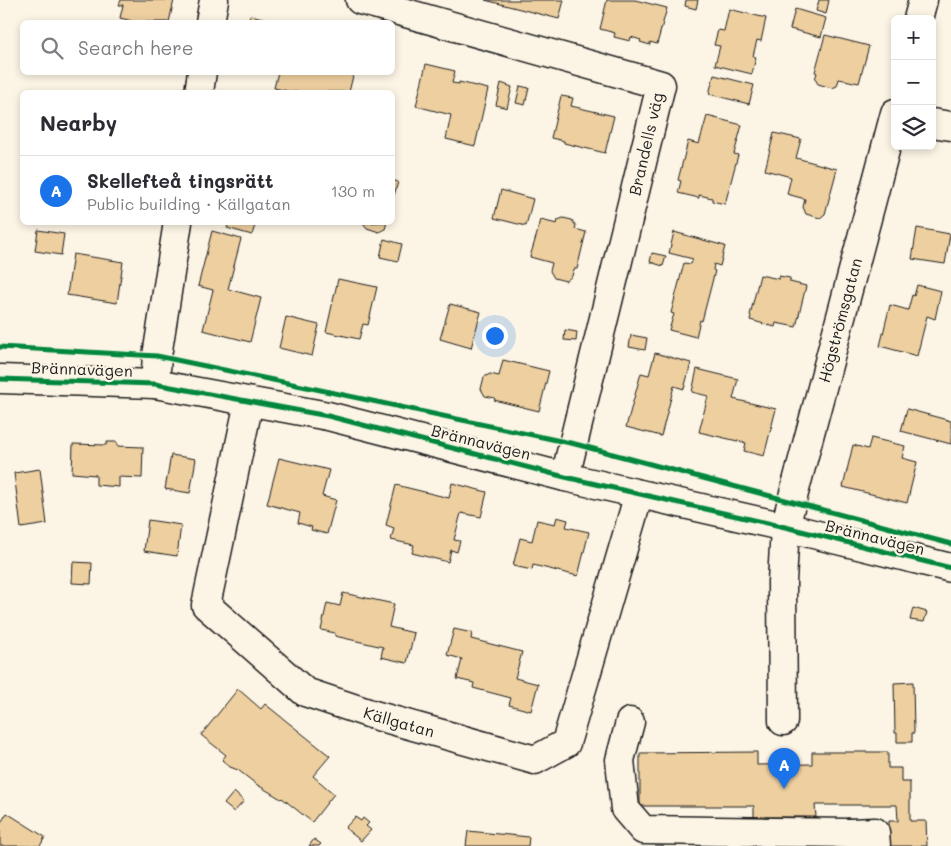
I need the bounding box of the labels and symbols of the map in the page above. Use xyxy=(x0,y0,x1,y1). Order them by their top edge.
street label: Brandells väg xyxy=(623,90,668,197)
street label: Högströmsgatan xyxy=(813,255,866,385)
your location xyxy=(482,323,508,349)
street label: Brännavägen xyxy=(31,356,133,381)
street label: Brännavägen xyxy=(429,419,533,464)
street label: Brännavägen xyxy=(823,514,927,559)
street label: Källgatan xyxy=(361,701,437,741)
pin: A xyxy=(768,748,800,789)

